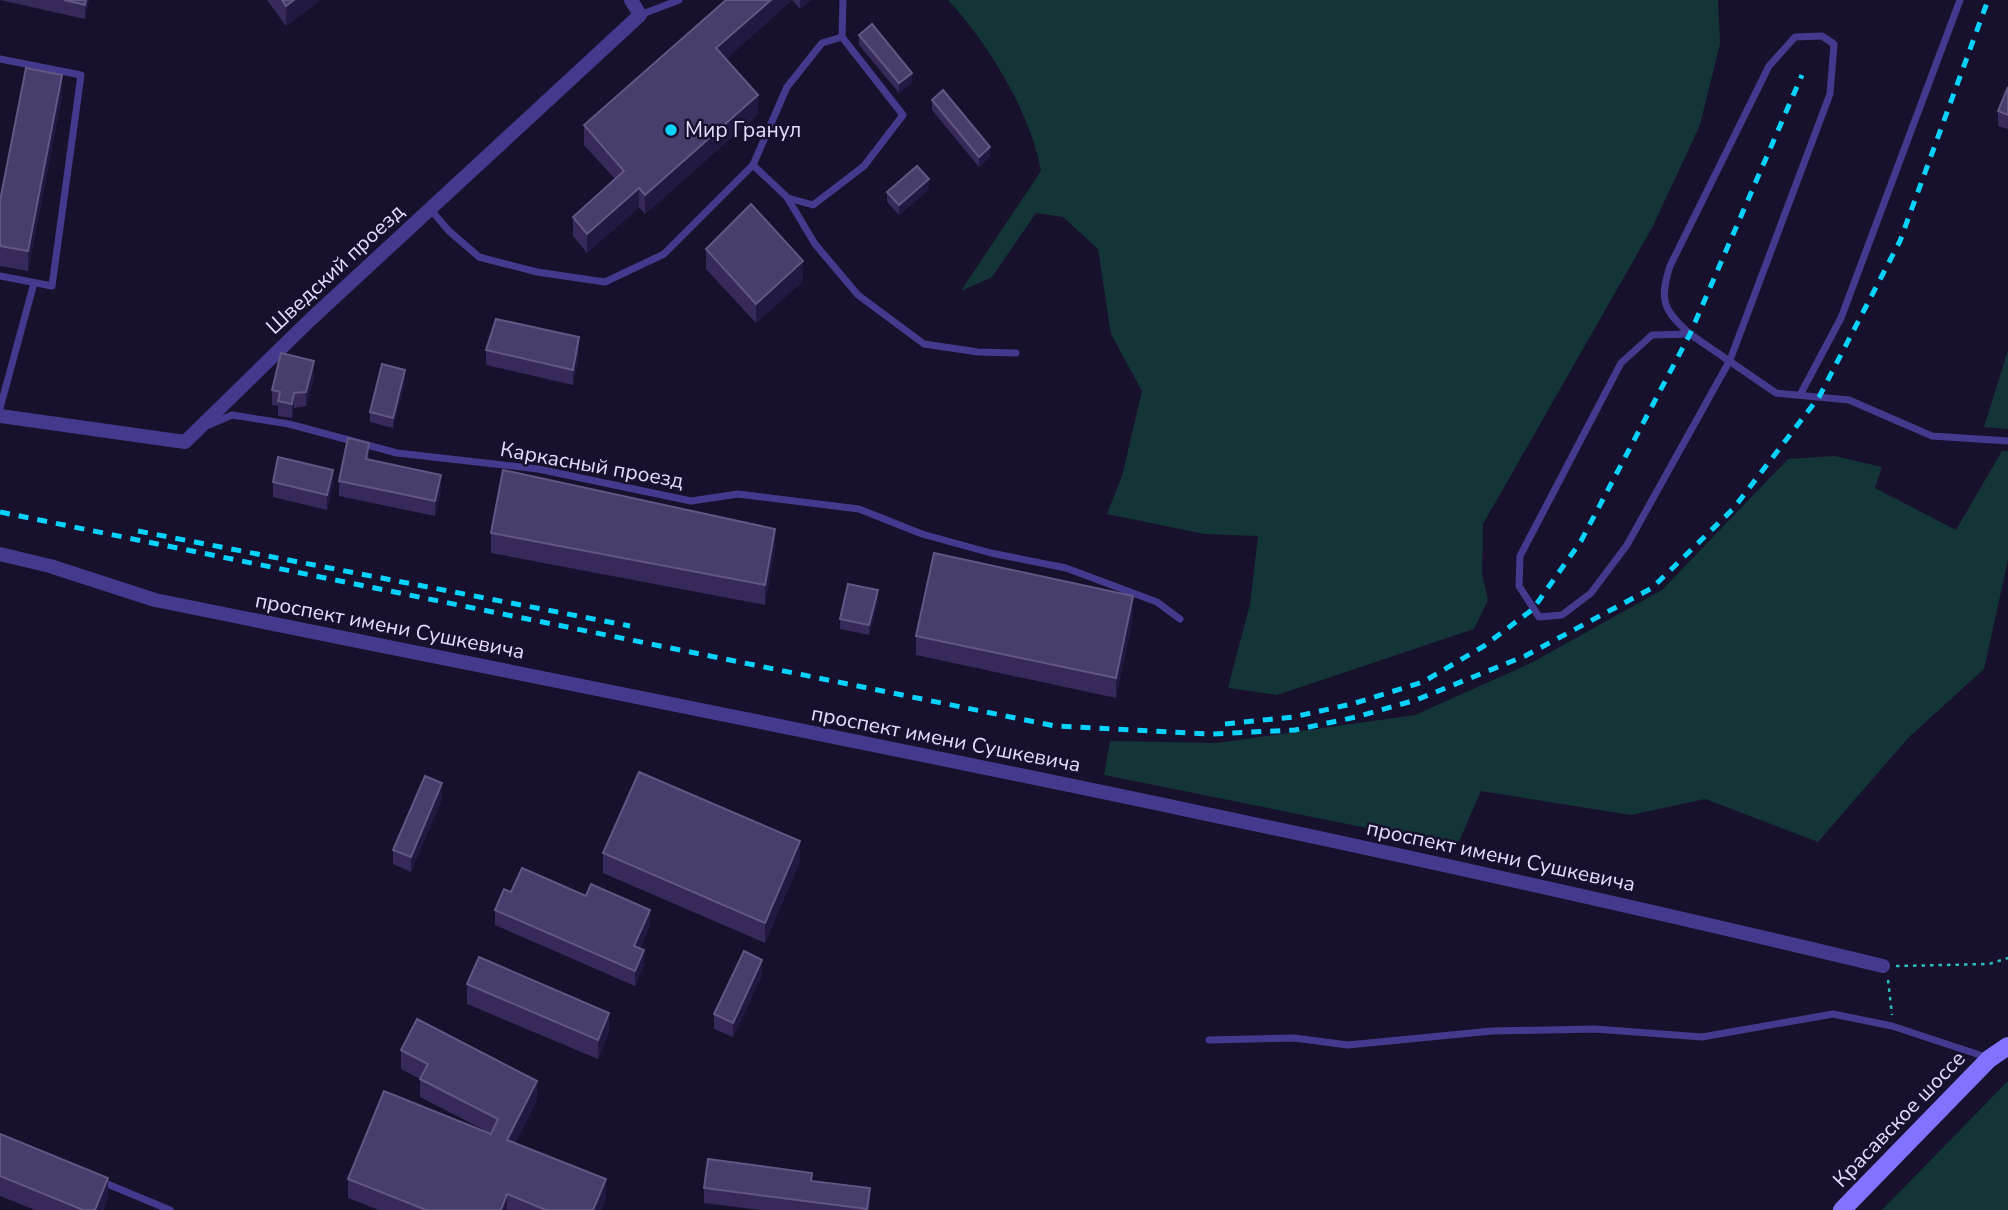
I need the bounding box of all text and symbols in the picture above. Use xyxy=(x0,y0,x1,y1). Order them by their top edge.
place label: Мир Гранул xyxy=(685,116,801,144)
marker: Мир Гранул xyxy=(663,122,679,138)
street label: Шведский проезд xyxy=(260,198,410,340)
street label: Каркасный проезд xyxy=(498,435,686,495)
street label: проспект имени Сушкевича xyxy=(253,586,527,666)
street label: проспект имени Сушкевича xyxy=(809,699,1083,779)
street label: проспект имени Сушкевича xyxy=(1364,814,1638,898)
street label: Красавское шоссе xyxy=(1827,1045,1971,1193)

